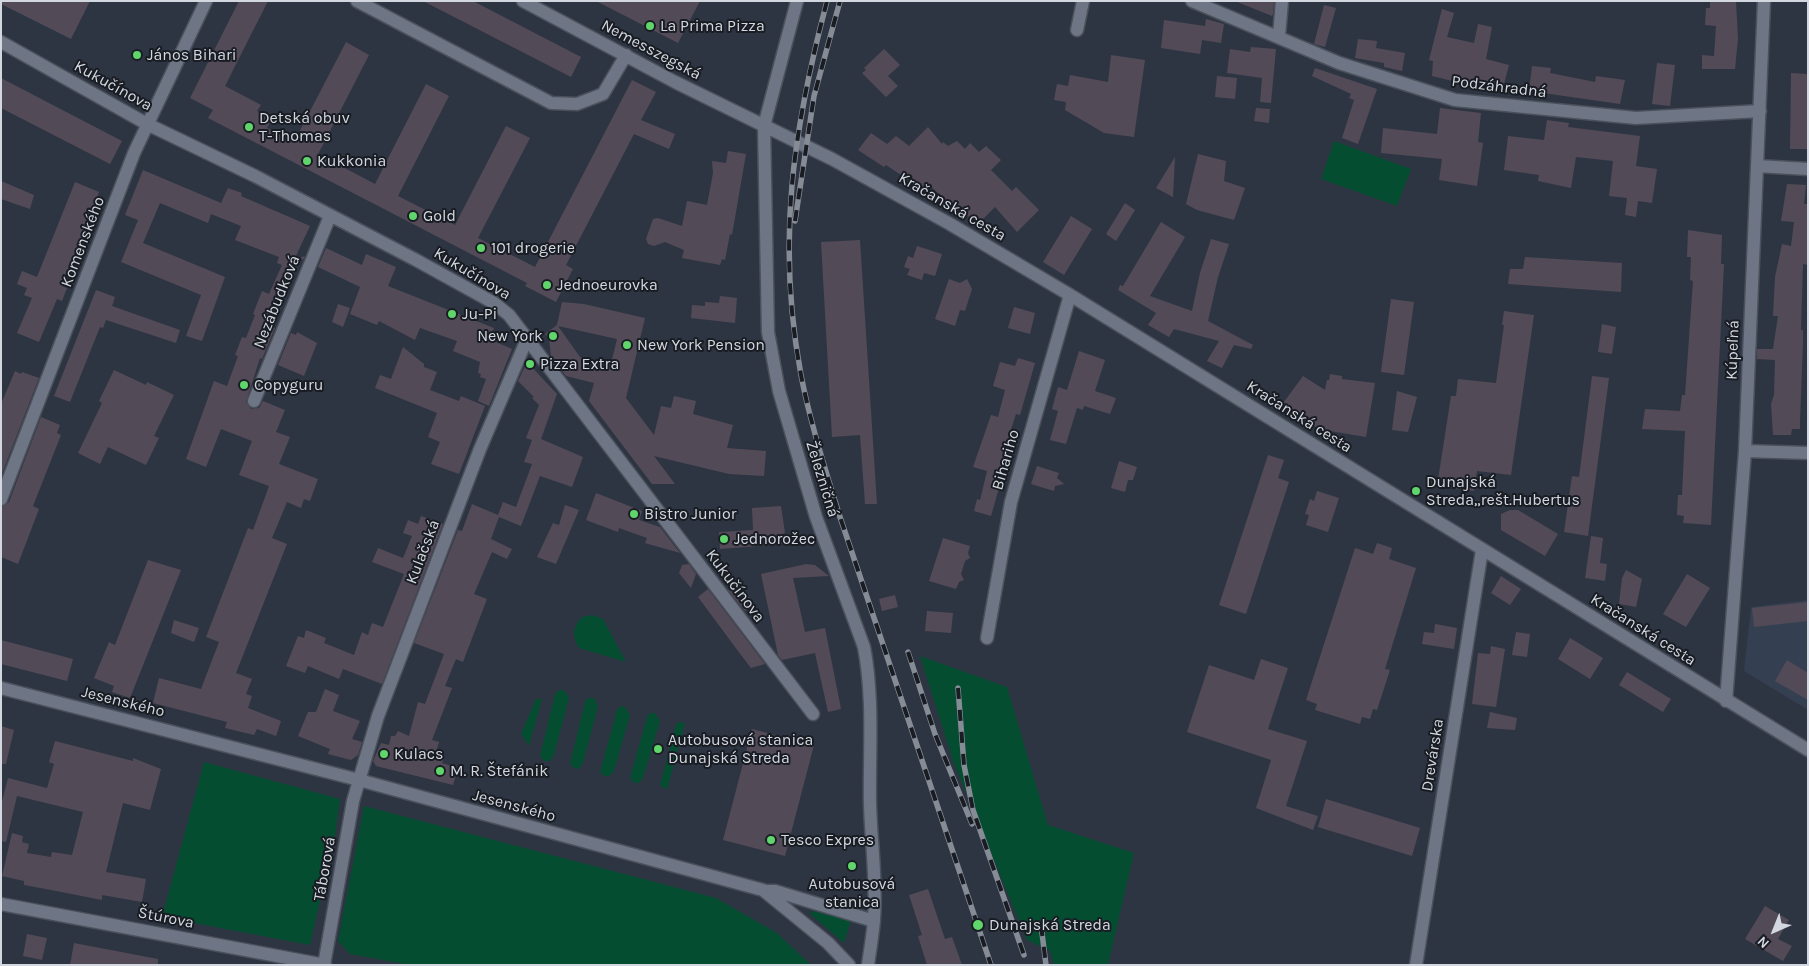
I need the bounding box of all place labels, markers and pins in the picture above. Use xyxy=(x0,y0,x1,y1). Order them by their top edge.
place label: La Prima Pizza xyxy=(660,16,765,36)
marker: La Prima Pizza xyxy=(644,20,656,32)
place label: János Bihari xyxy=(147,45,237,65)
marker: János Bihari xyxy=(131,49,143,61)
place label: Detská obuv T-Thomas xyxy=(259,108,350,146)
marker: Detská obuv T-Thomas xyxy=(243,121,255,133)
place label: Kukkonia xyxy=(317,151,386,171)
marker: Kukkonia xyxy=(301,155,313,167)
place label: Gold xyxy=(423,206,456,226)
marker: Gold xyxy=(407,210,419,222)
place label: 101 drogerie xyxy=(491,238,575,258)
marker: 101 drogerie xyxy=(475,242,487,254)
place label: Jednoeurovka xyxy=(557,275,658,295)
marker: Jednoeurovka xyxy=(541,279,553,291)
place label: Ju-Pi xyxy=(462,304,497,324)
marker: Ju-Pi xyxy=(446,308,458,320)
place label: New York xyxy=(477,326,543,346)
marker: New York xyxy=(547,330,559,342)
place label: New York Pension xyxy=(637,335,765,355)
marker: New York Pension xyxy=(621,339,633,351)
place label: Pizza Extra xyxy=(540,354,619,374)
marker: Pizza Extra xyxy=(524,358,536,370)
place label: Copyguru xyxy=(254,375,323,395)
marker: Copyguru xyxy=(238,379,250,391)
place label: Dunajská Streda,,rešt.Hubertus xyxy=(1426,472,1580,510)
marker: Dunajská Streda,,rešt.Hubertus xyxy=(1410,485,1422,497)
place label: Bistro Junior xyxy=(644,504,737,524)
marker: Bistro Junior xyxy=(628,508,640,520)
place label: Jednorožec xyxy=(734,529,815,549)
marker: Jednorožec xyxy=(718,533,730,545)
place label: Autobusová stanica Dunajská Streda xyxy=(668,730,813,768)
marker: Autobusová stanica Dunajská Streda xyxy=(652,743,664,755)
place label: Kulacs xyxy=(394,744,443,764)
marker: Kulacs xyxy=(378,748,390,760)
place label: M. R. Štefánik xyxy=(450,761,548,781)
marker: M. R. Štefánik xyxy=(434,765,446,777)
place label: Tesco Expres xyxy=(781,830,874,850)
marker: Tesco Expres xyxy=(765,834,777,846)
marker: Autobusová stanica xyxy=(846,860,858,872)
place label: Autobusová stanica xyxy=(809,874,895,912)
place label: Dunajská Streda xyxy=(989,915,1111,935)
marker: Dunajská Streda xyxy=(971,918,985,932)

